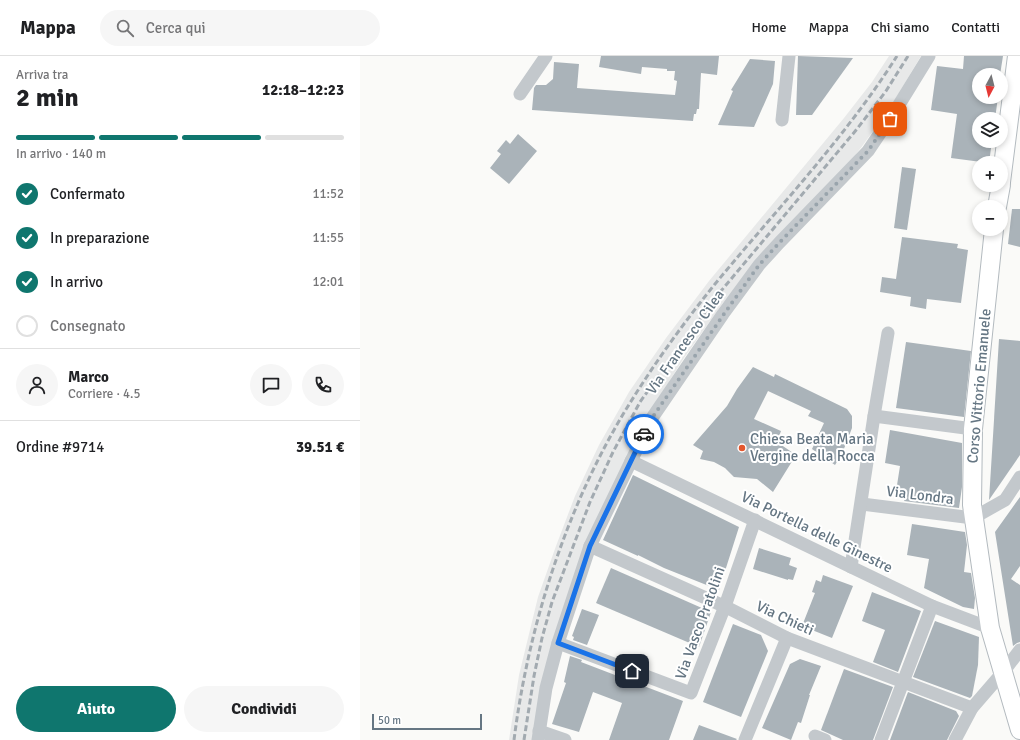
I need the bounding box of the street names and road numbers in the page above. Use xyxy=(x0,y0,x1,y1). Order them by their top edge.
street label: Via Francesco Cilea xyxy=(642,286,728,398)
street label: Corso Vittorio Emanuele xyxy=(963,308,995,464)
street label: Via Londra xyxy=(885,482,955,508)
street label: Via Portella delle Ginestre xyxy=(738,487,896,577)
street label: Via Vasco Pratolini xyxy=(671,564,729,682)
street label: Via Chieti xyxy=(753,597,817,639)

